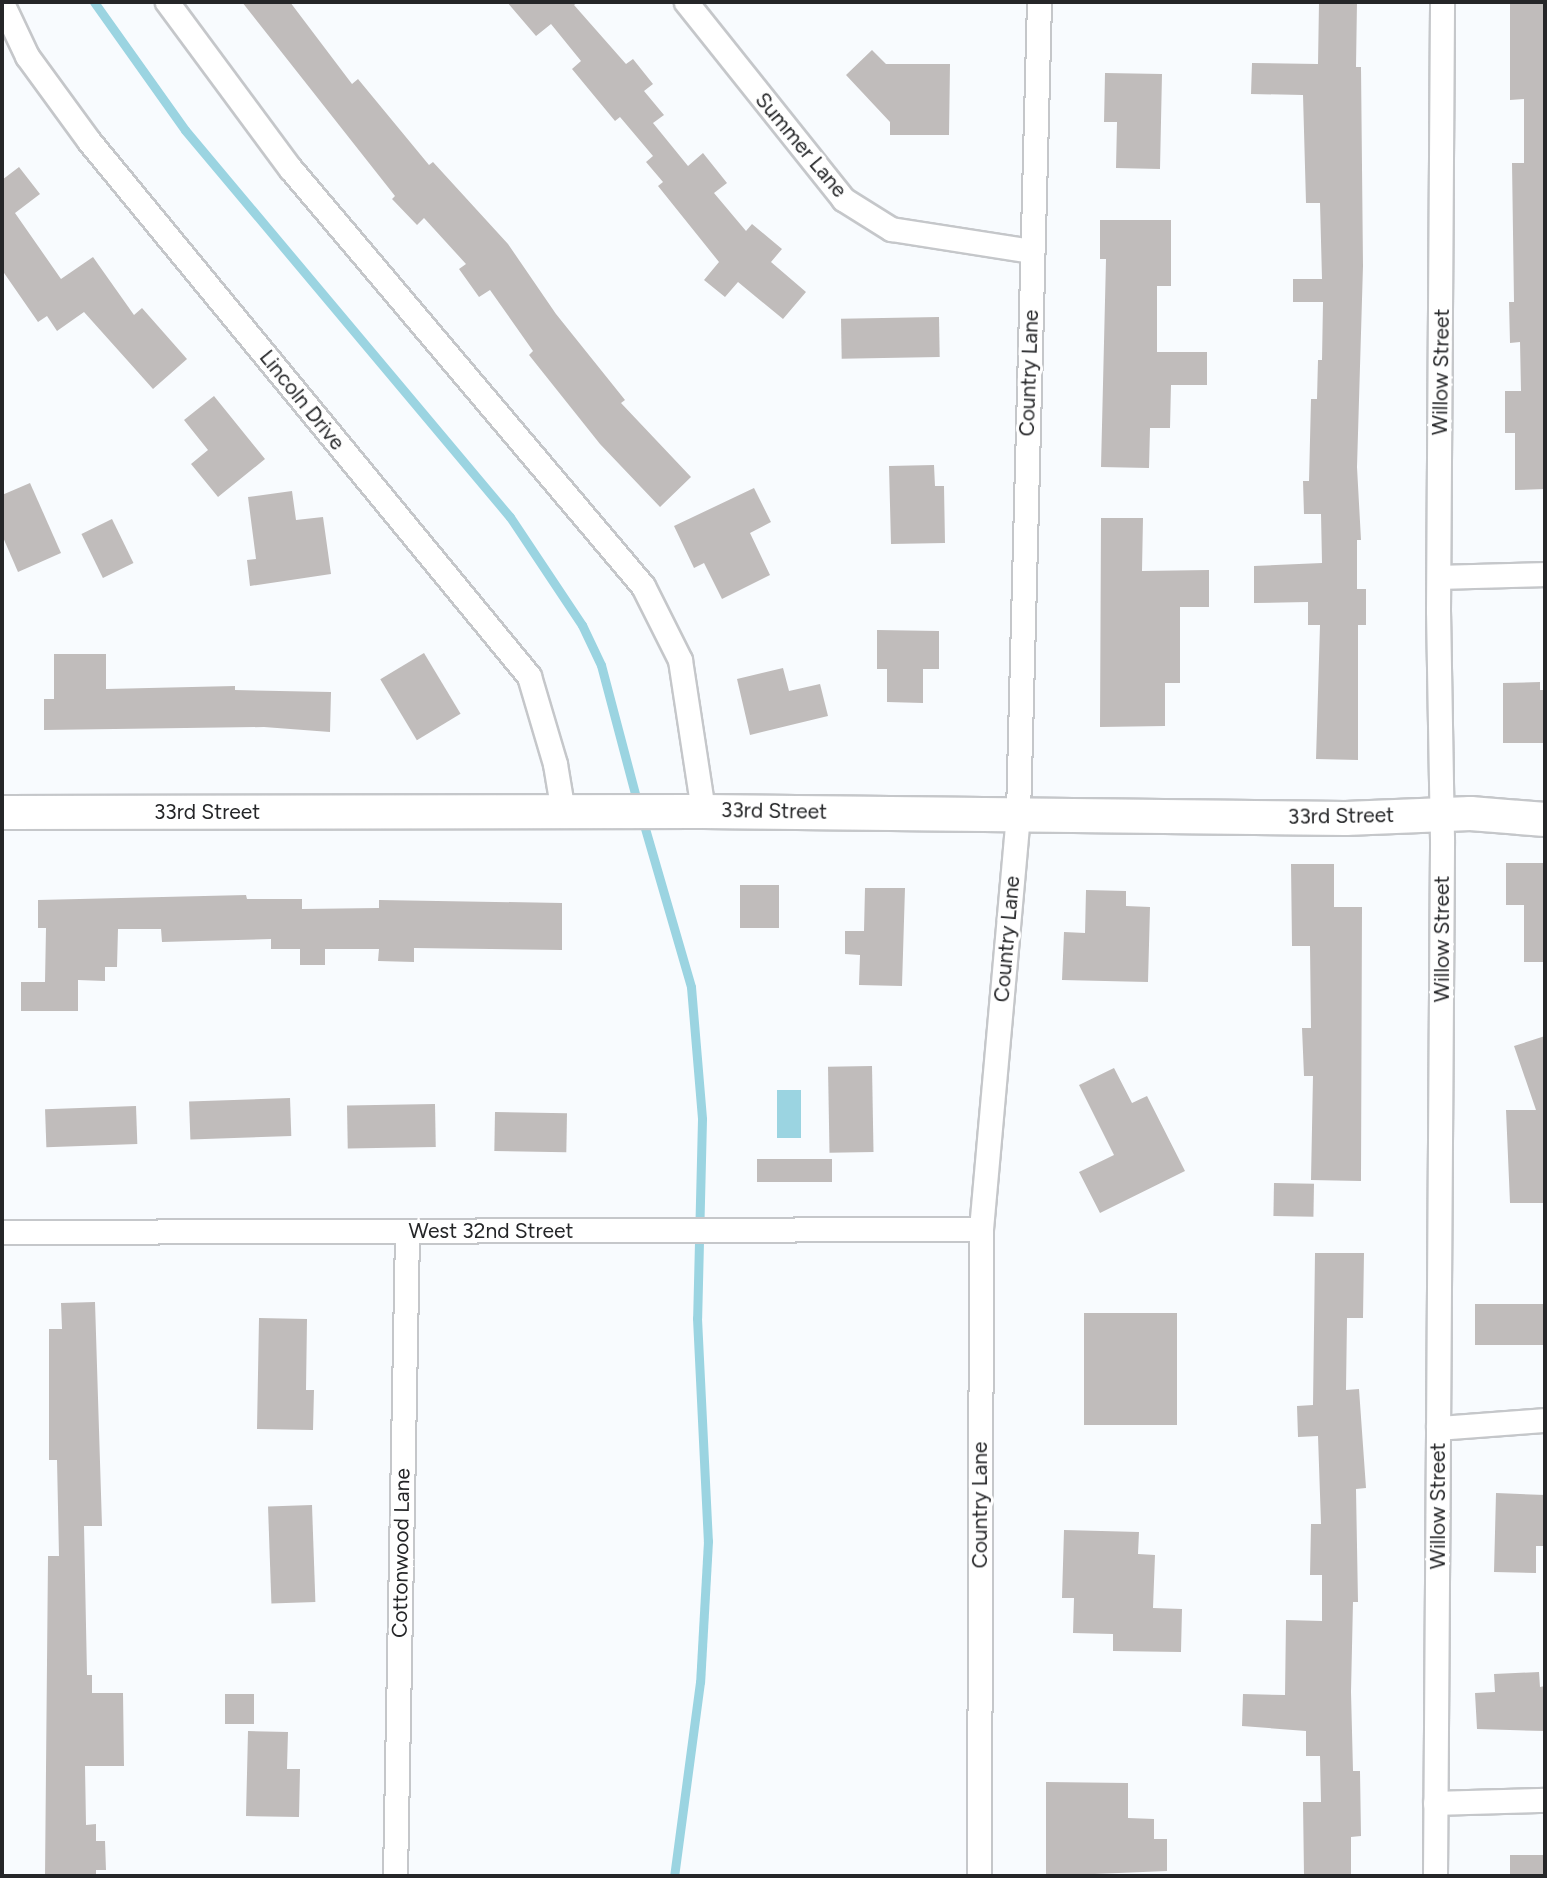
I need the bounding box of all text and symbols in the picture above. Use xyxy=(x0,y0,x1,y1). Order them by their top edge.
street label: Summer Lane xyxy=(750,88,852,202)
street label: Willow Street xyxy=(1427,308,1455,436)
street label: Country Lane xyxy=(1014,309,1044,437)
street label: Lincoln Drive xyxy=(254,345,350,455)
street label: 33rd Street xyxy=(721,797,827,825)
street label: 33rd Street xyxy=(154,799,260,825)
street label: 33rd Street xyxy=(1288,802,1394,830)
street label: Country Lane xyxy=(989,875,1025,1003)
street label: Willow Street xyxy=(1429,876,1455,1002)
street label: West 32nd Street xyxy=(409,1218,573,1244)
street label: Country Lane xyxy=(967,1442,993,1568)
street label: Willow Street xyxy=(1425,1443,1451,1569)
street label: Cottonwood Lane xyxy=(387,1468,415,1638)

